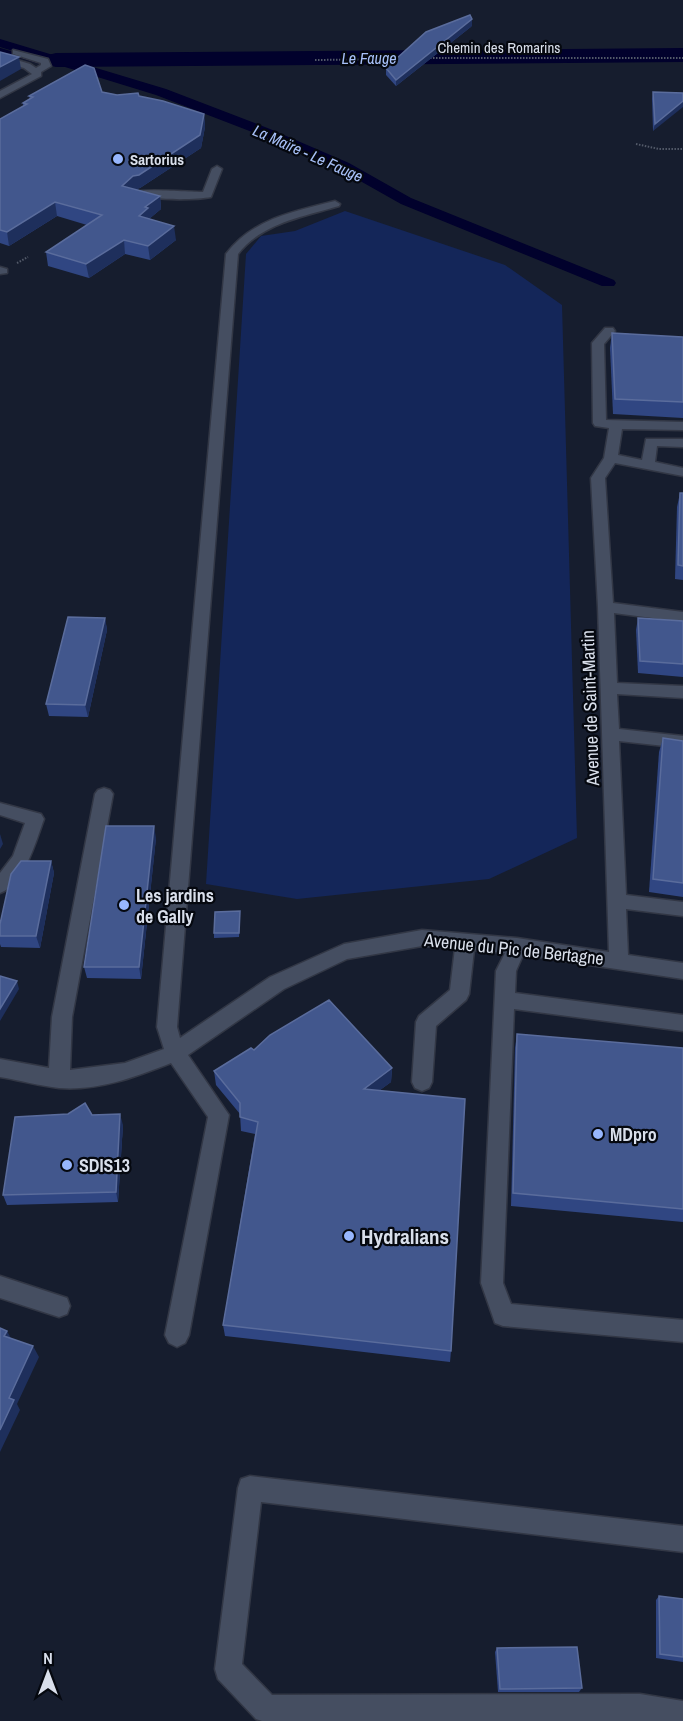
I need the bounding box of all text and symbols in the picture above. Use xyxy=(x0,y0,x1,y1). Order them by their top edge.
street label: Chemin des Romarins xyxy=(437,37,561,58)
water label: Le Fauge xyxy=(342,47,396,69)
water label: La Maïre - Le Fauge xyxy=(249,119,367,187)
place label: Sartorius xyxy=(130,149,184,170)
marker: Sartorius xyxy=(111,152,125,166)
street label: Avenue de Saint-Martin xyxy=(575,630,605,787)
place label: Les jardins de Gally xyxy=(136,883,214,929)
marker: Les jardins de Gally xyxy=(117,898,131,912)
street label: Avenue du Pic de Bertagne xyxy=(422,927,605,971)
place label: MDpro xyxy=(610,1122,657,1147)
marker: MDpro xyxy=(591,1127,605,1141)
place label: SDIS13 xyxy=(79,1153,130,1178)
marker: SDIS13 xyxy=(60,1158,74,1172)
place label: Hydralians xyxy=(361,1222,449,1251)
marker: Hydralians xyxy=(342,1229,356,1243)
north arrow xyxy=(18,1643,78,1703)
text: N xyxy=(43,1647,53,1669)

